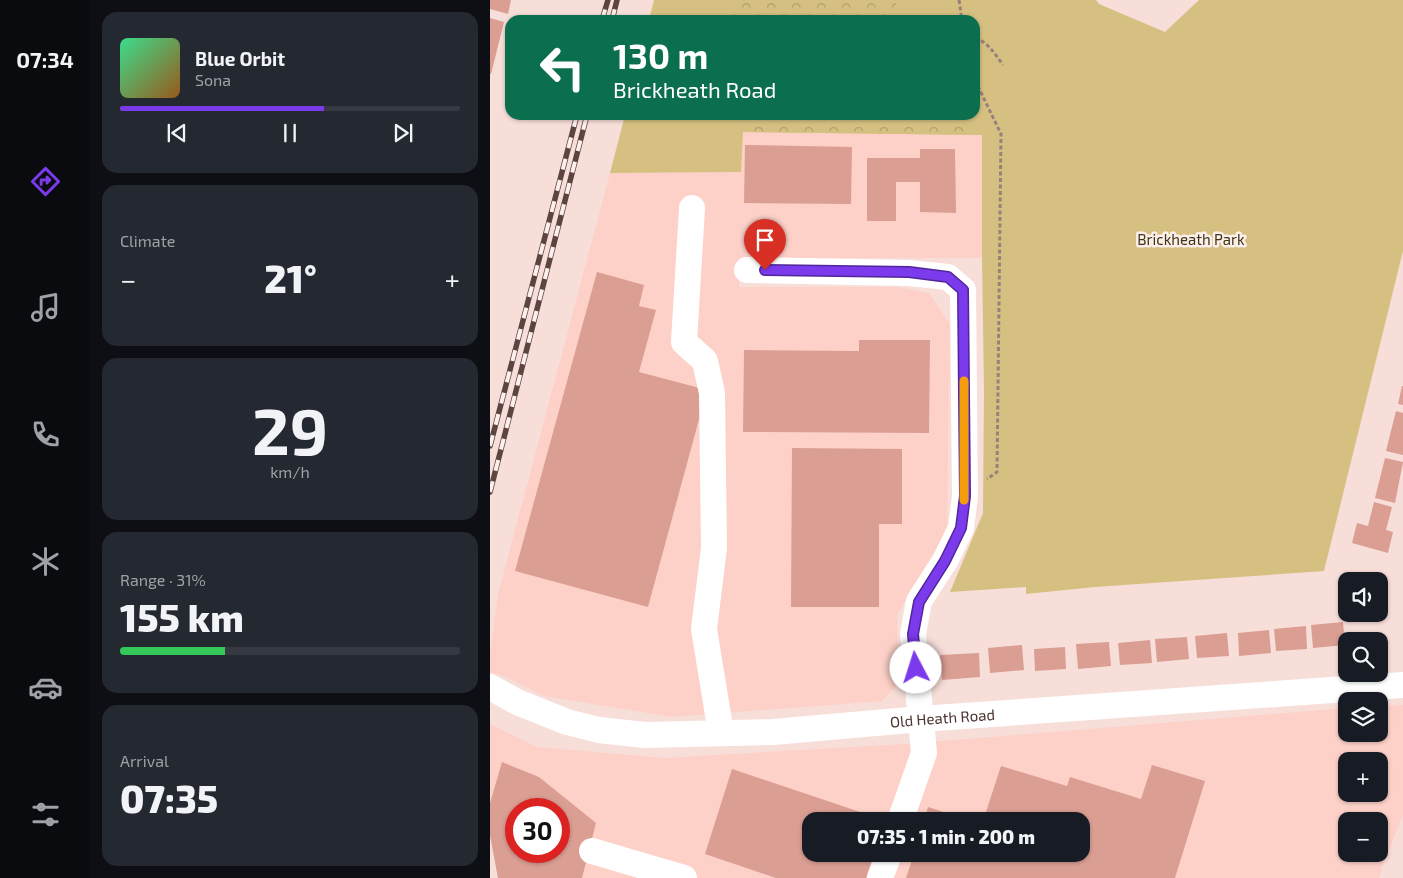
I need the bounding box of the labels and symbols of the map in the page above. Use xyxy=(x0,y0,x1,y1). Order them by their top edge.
pin xyxy=(744,219,786,270)
park label: Brickheath Park xyxy=(1137,230,1245,248)
position arrow xyxy=(889,641,941,693)
street label: Old Heath Road xyxy=(889,705,995,731)
speed limit sign: 30 xyxy=(505,798,570,863)

